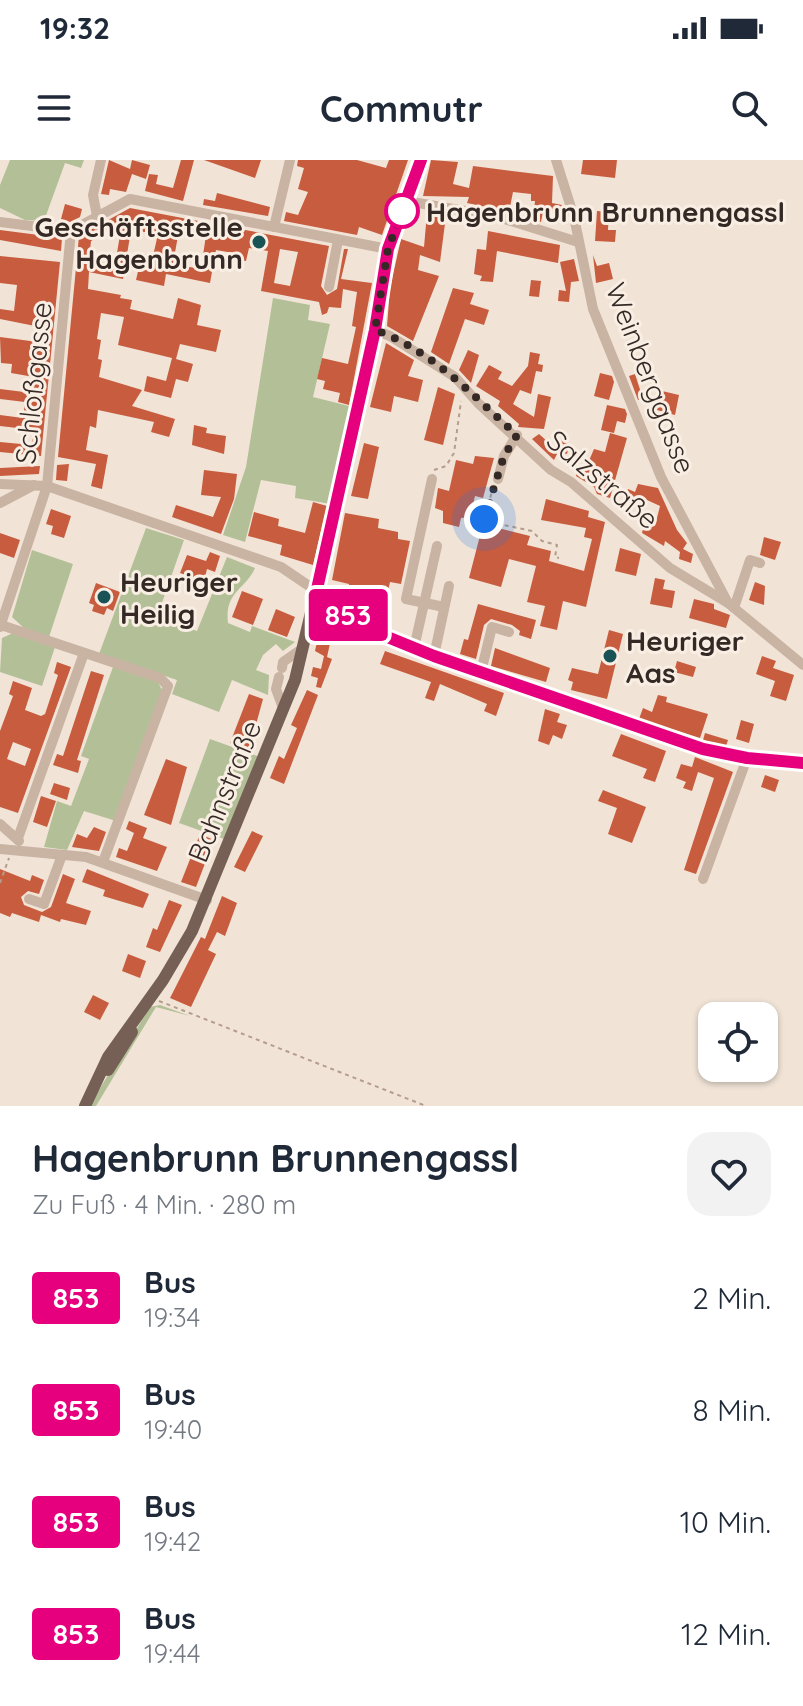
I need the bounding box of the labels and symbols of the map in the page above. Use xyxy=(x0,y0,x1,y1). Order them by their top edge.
marker: Hagenbrunn Brunnengassl xyxy=(385,194,419,228)
place label: Hagenbrunn Brunnengassl xyxy=(426,194,785,229)
place label: Geschäftsstelle Hagenbrunn xyxy=(34,209,243,276)
marker: Geschäftsstelle Hagenbrunn xyxy=(250,233,268,251)
street label: Weinberggasse xyxy=(599,278,703,478)
street label: Schloßgasse xyxy=(7,300,59,466)
street label: Salzstraße xyxy=(540,422,666,536)
your location xyxy=(464,499,504,539)
place label: Heuriger Heilig xyxy=(120,564,238,631)
marker: Heuriger Heilig xyxy=(95,588,113,606)
line badge: 853 xyxy=(302,589,394,641)
place label: Heuriger Aas xyxy=(626,623,744,690)
marker: Heuriger Aas xyxy=(601,647,619,665)
street label: Bahnstraße xyxy=(180,715,268,867)

